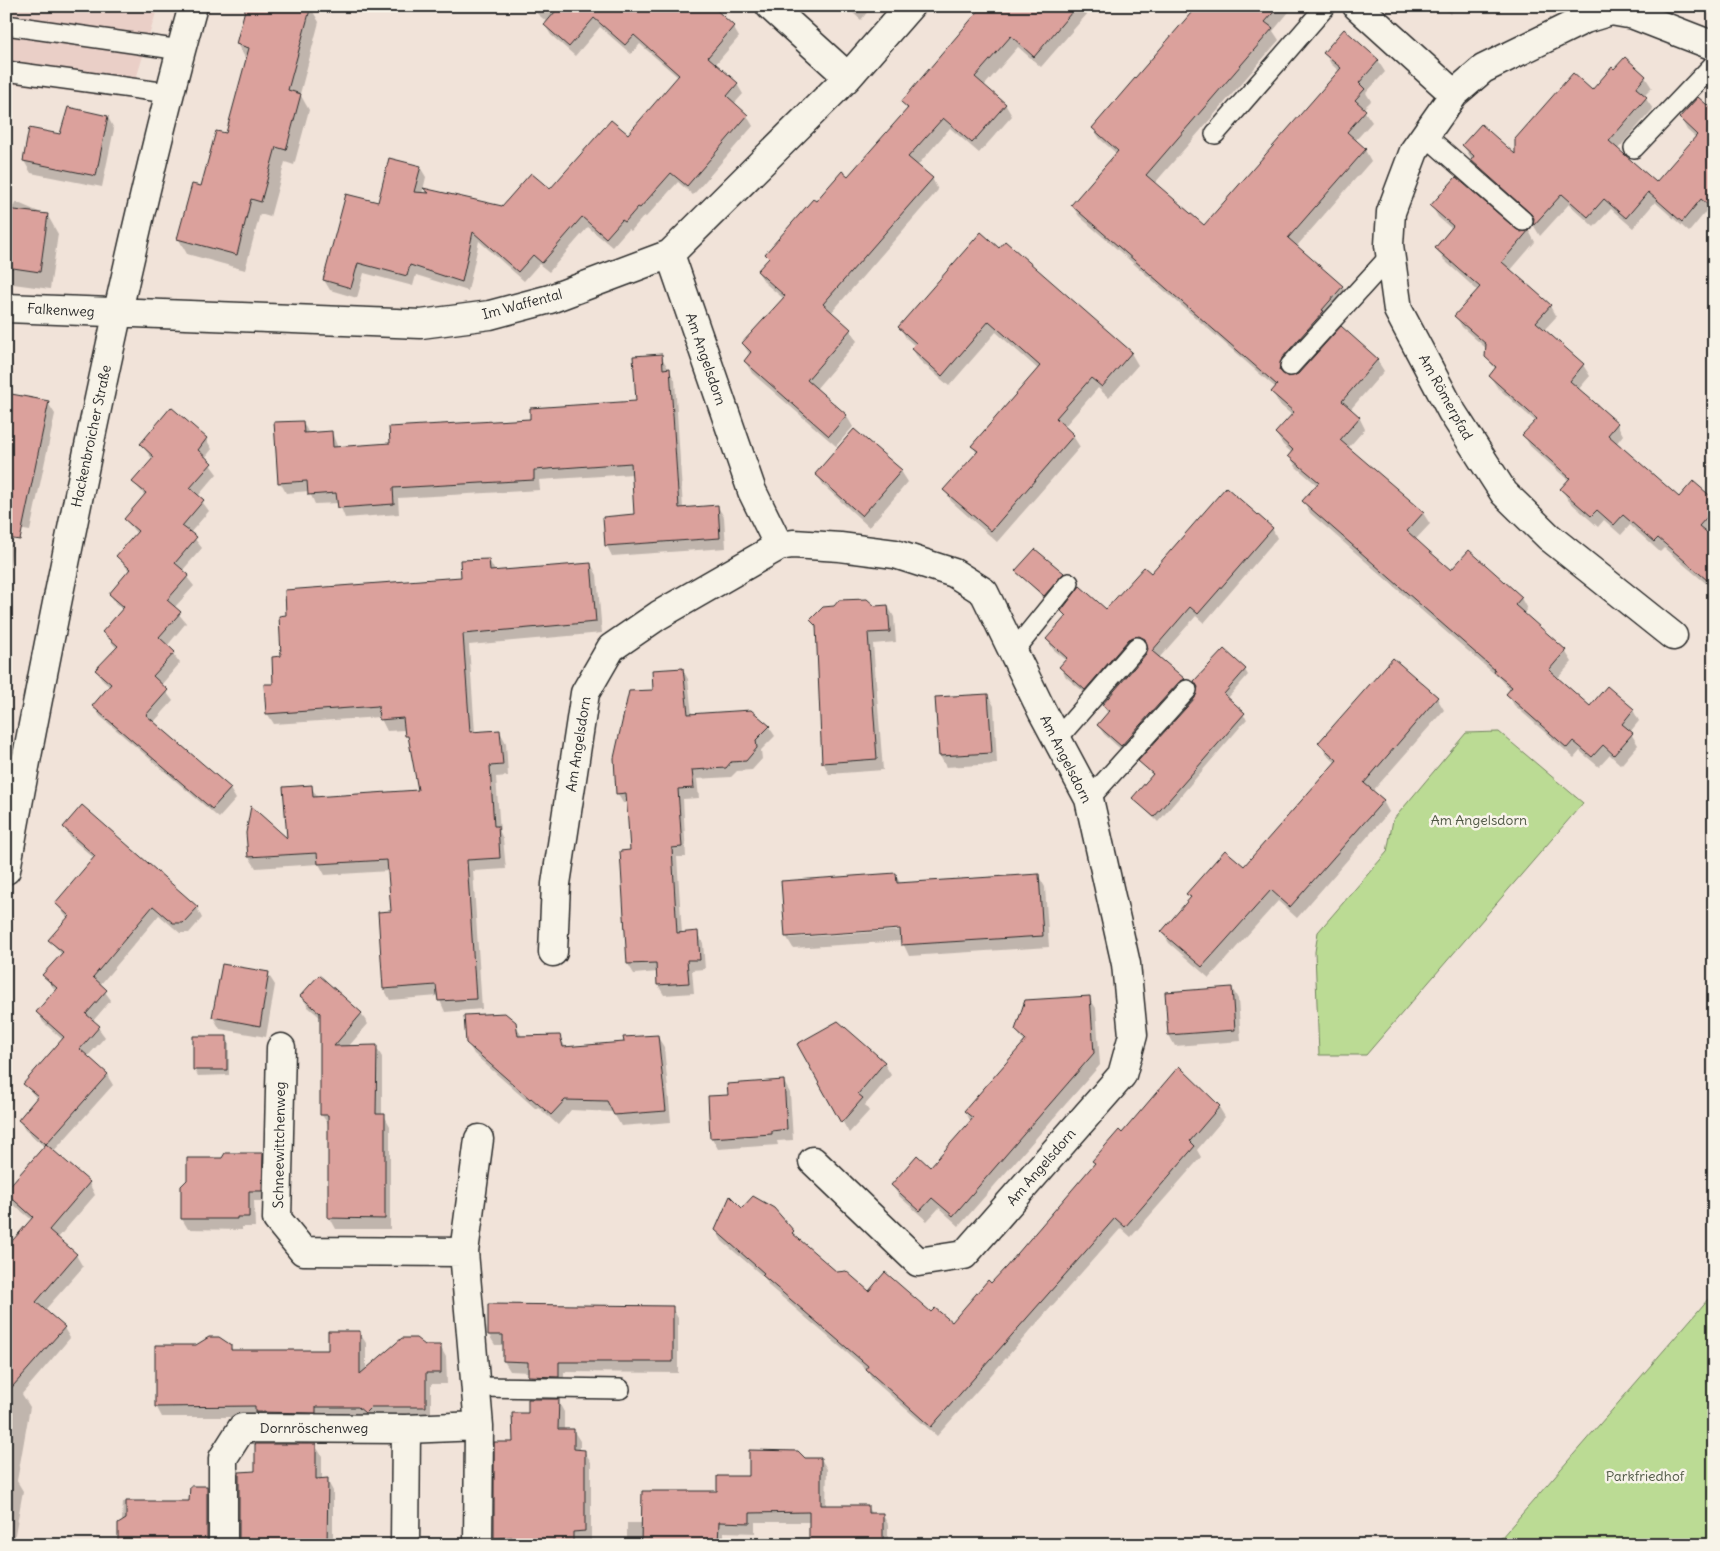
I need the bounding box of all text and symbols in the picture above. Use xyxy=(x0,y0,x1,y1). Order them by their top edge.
street label: Im Waffental xyxy=(480,285,564,323)
street label: Falkenweg xyxy=(27,299,95,321)
street label: Am Angelsdorn xyxy=(682,310,730,408)
street label: Am Römerpfad xyxy=(1415,351,1477,443)
street label: Hackenbroicher Straße xyxy=(67,363,115,509)
street label: Am Angelsdorn xyxy=(562,695,594,793)
street label: Am Angelsdorn xyxy=(1036,712,1096,806)
park label: Am Angelsdorn xyxy=(1431,811,1527,829)
street label: Schneewittchenweg xyxy=(269,1081,289,1209)
street label: Am Angelsdorn xyxy=(1003,1125,1079,1209)
street label: Dornröschenweg xyxy=(260,1419,368,1437)
park label: Parkfriedhof xyxy=(1606,1467,1685,1485)

